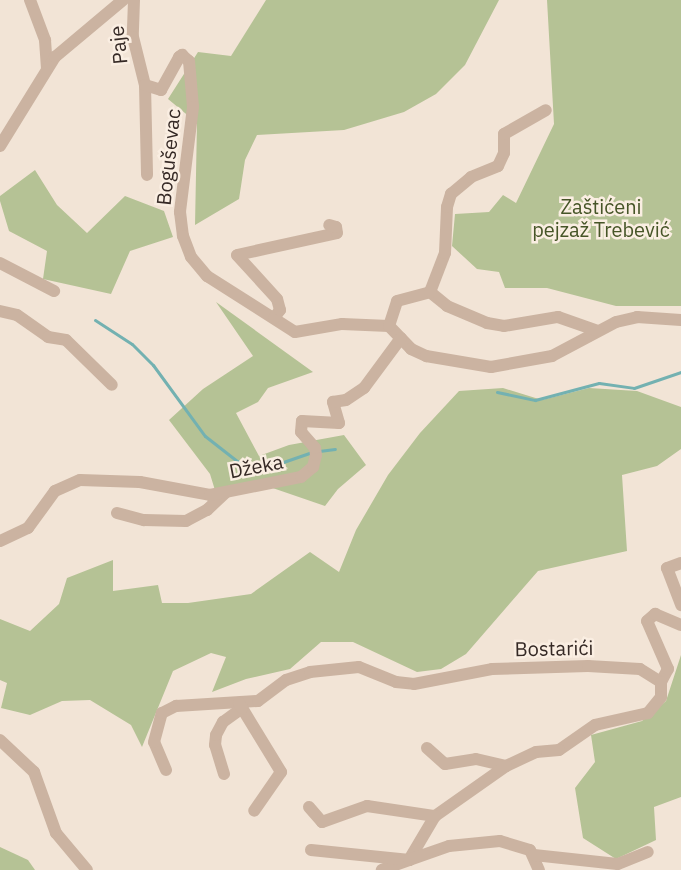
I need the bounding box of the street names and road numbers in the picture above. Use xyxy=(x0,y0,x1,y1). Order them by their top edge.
street label: Paje xyxy=(104,25,132,65)
street label: Boguševac xyxy=(151,107,185,207)
street label: Džeka xyxy=(227,449,285,483)
street label: Bostarići xyxy=(514,635,594,661)

